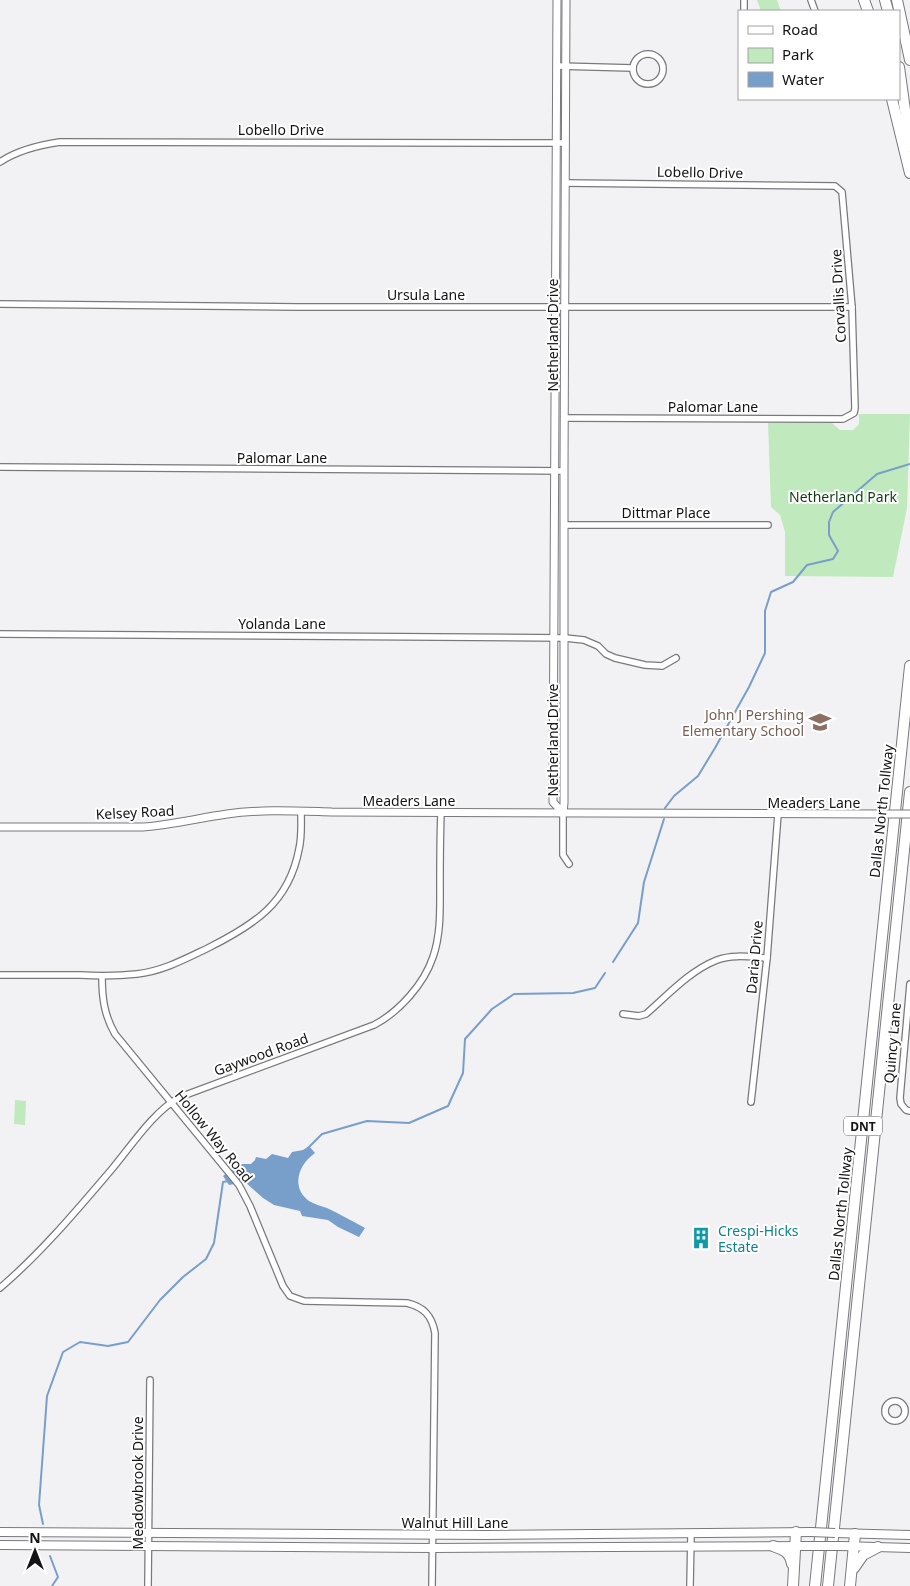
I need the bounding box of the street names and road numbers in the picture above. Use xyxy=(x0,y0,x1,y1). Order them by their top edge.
street label: Lobello Drive xyxy=(238,120,324,139)
street label: Lobello Drive xyxy=(657,162,743,182)
street label: Corvallis Drive xyxy=(826,249,850,343)
street label: Netherland Drive xyxy=(543,278,562,391)
street label: Ursula Lane xyxy=(387,285,465,304)
street label: Palomar Lane xyxy=(668,397,758,416)
street label: Palomar Lane xyxy=(237,448,327,467)
street label: Dittmar Place xyxy=(622,503,711,522)
street label: Yolanda Lane xyxy=(238,614,326,633)
street label: Netherland Drive xyxy=(543,683,562,796)
street label: Dallas North Tollway xyxy=(865,742,898,879)
street label: Meaders Lane xyxy=(363,791,456,810)
street label: Meaders Lane xyxy=(768,793,861,812)
street label: Kelsey Road xyxy=(95,800,175,824)
street label: Daria Drive xyxy=(741,919,767,994)
street label: Quincy Lane xyxy=(879,1002,905,1084)
street label: Gaywood Road xyxy=(211,1028,311,1080)
street label: Hollow Way Road xyxy=(171,1086,257,1186)
road number: DNT xyxy=(844,1116,882,1136)
street label: Dallas North Tollway xyxy=(824,1145,857,1282)
street label: Meadowbrook Drive xyxy=(128,1416,147,1550)
street label: Walnut Hill Lane xyxy=(402,1513,508,1532)

